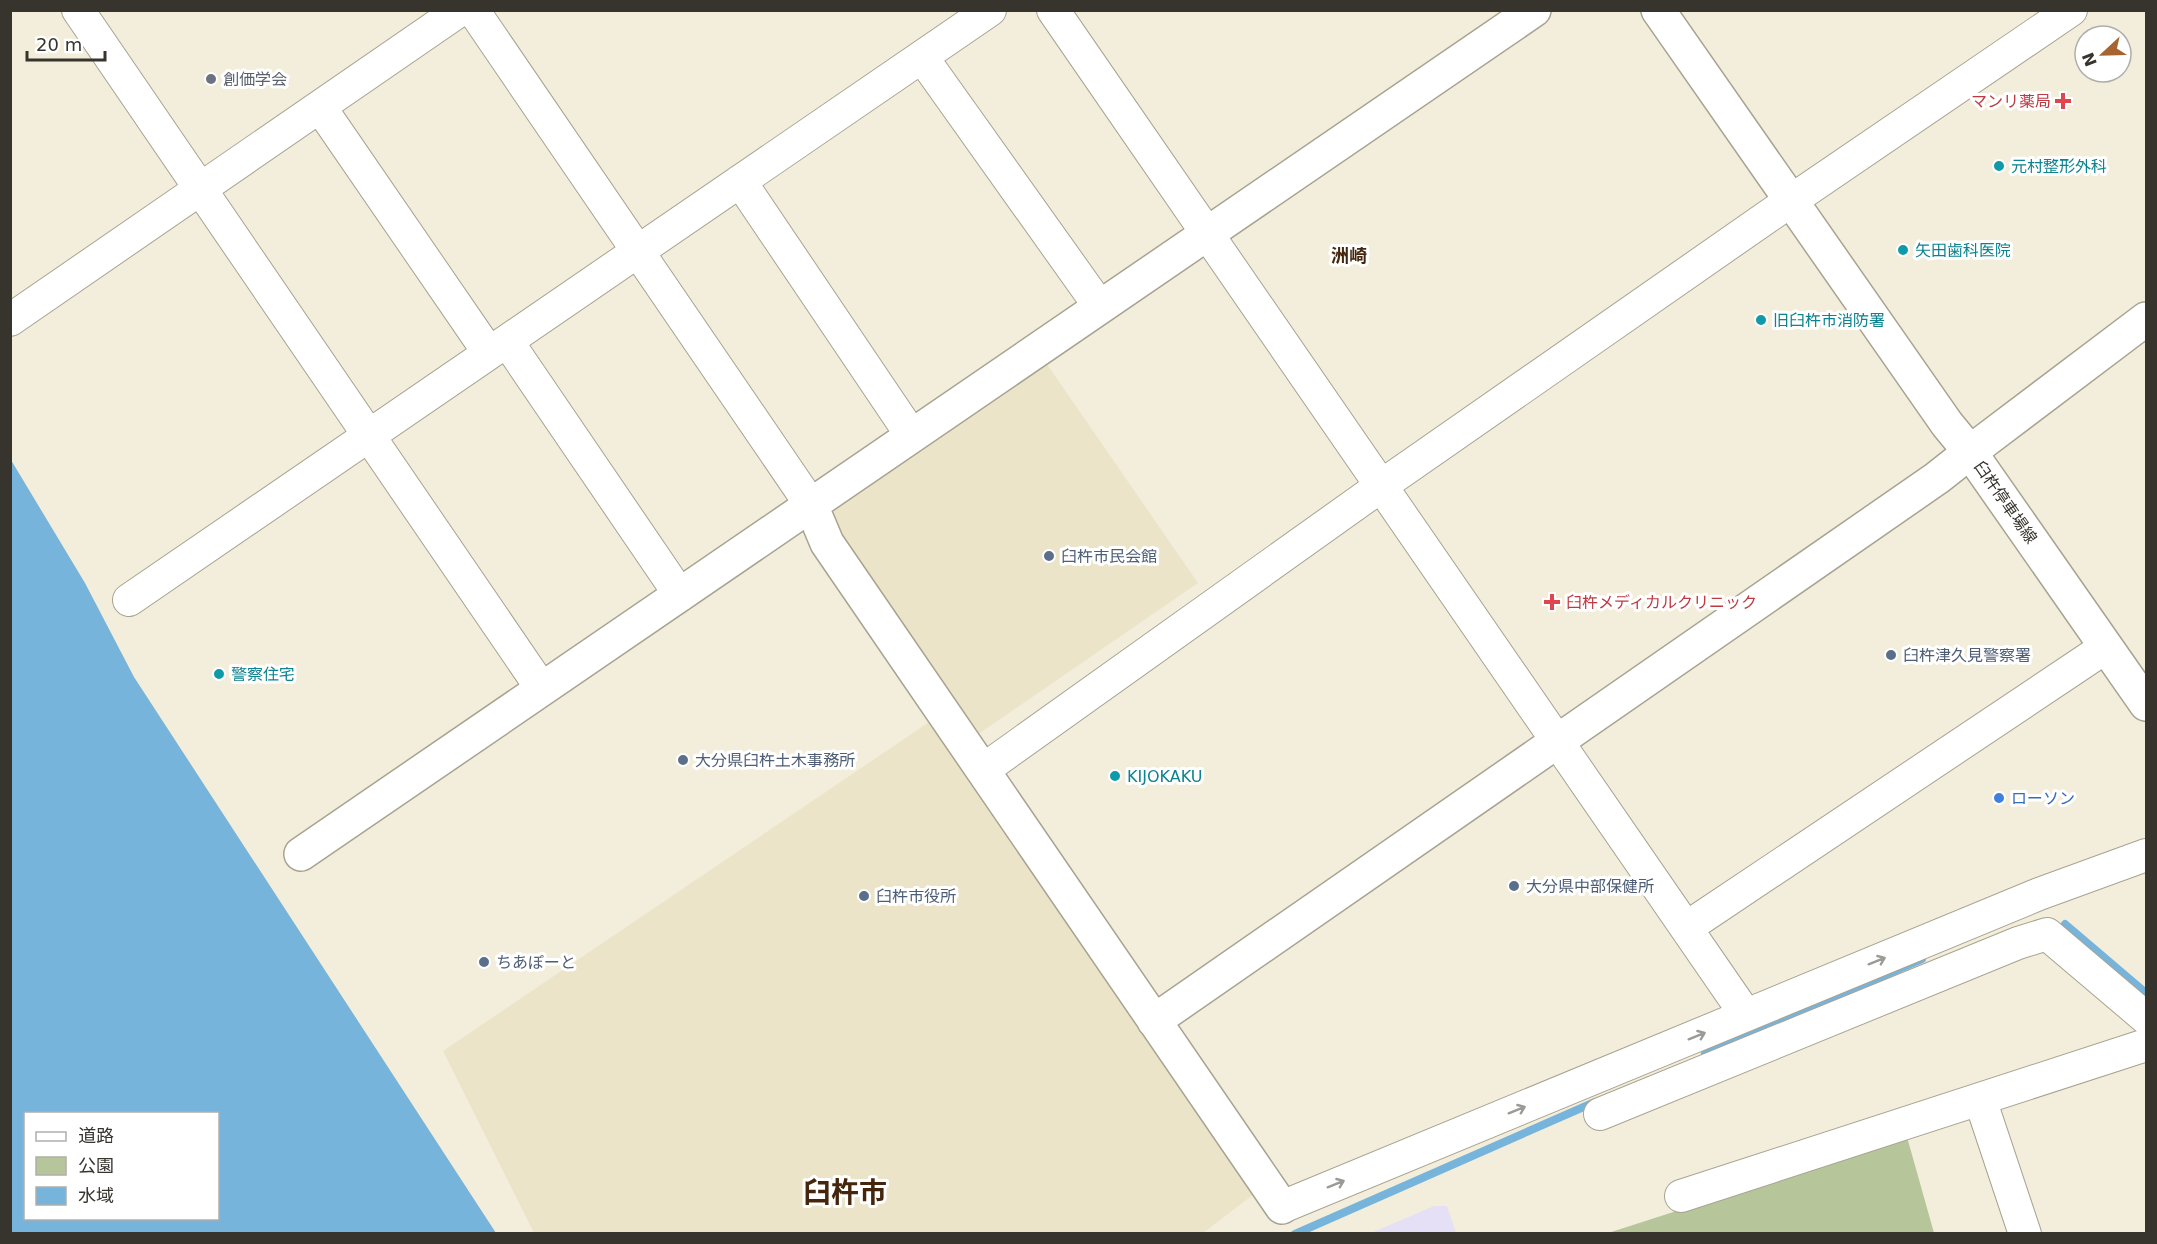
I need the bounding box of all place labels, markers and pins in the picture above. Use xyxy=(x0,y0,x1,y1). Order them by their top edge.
place label: 創価学会 xyxy=(223,70,287,89)
marker: 創価学会 xyxy=(204,72,218,86)
place label: マンリ薬局 xyxy=(1971,92,2051,111)
marker: マンリ薬局 xyxy=(2056,94,2070,108)
place label: 元村整形外科 xyxy=(2011,157,2107,176)
marker: 元村整形外科 xyxy=(1992,159,2006,173)
place label: 矢田歯科医院 xyxy=(1915,241,2011,260)
marker: 矢田歯科医院 xyxy=(1896,243,1910,257)
place label: 旧臼杵市消防署 xyxy=(1773,311,1885,330)
marker: 旧臼杵市消防署 xyxy=(1754,313,1768,327)
place label: 臼杵市民会館 xyxy=(1061,547,1157,566)
marker: 臼杵市民会館 xyxy=(1042,549,1056,563)
marker: 臼杵メディカルクリニック xyxy=(1543,593,1561,611)
place label: 臼杵メディカルクリニック xyxy=(1566,593,1757,612)
place label: 臼杵津久見警察署 xyxy=(1903,646,2031,665)
marker: 臼杵津久見警察署 xyxy=(1884,648,1898,662)
place label: 警察住宅 xyxy=(231,665,295,684)
marker: 警察住宅 xyxy=(212,667,226,681)
place label: 大分県臼杵土木事務所 xyxy=(695,751,855,770)
marker: 大分県臼杵土木事務所 xyxy=(676,753,690,767)
place label: KIJOKAKU xyxy=(1127,767,1202,786)
marker: KIJOKAKU xyxy=(1108,769,1122,783)
place label: ローソン xyxy=(2011,789,2075,808)
marker: ローソン xyxy=(1992,791,2006,805)
place label: 大分県中部保健所 xyxy=(1526,877,1654,896)
marker: 大分県中部保健所 xyxy=(1507,879,1521,893)
place label: 臼杵市役所 xyxy=(876,887,956,906)
marker: 臼杵市役所 xyxy=(857,889,871,903)
place label: ちあぽーと xyxy=(496,953,576,972)
marker: ちあぽーと xyxy=(477,955,491,969)

